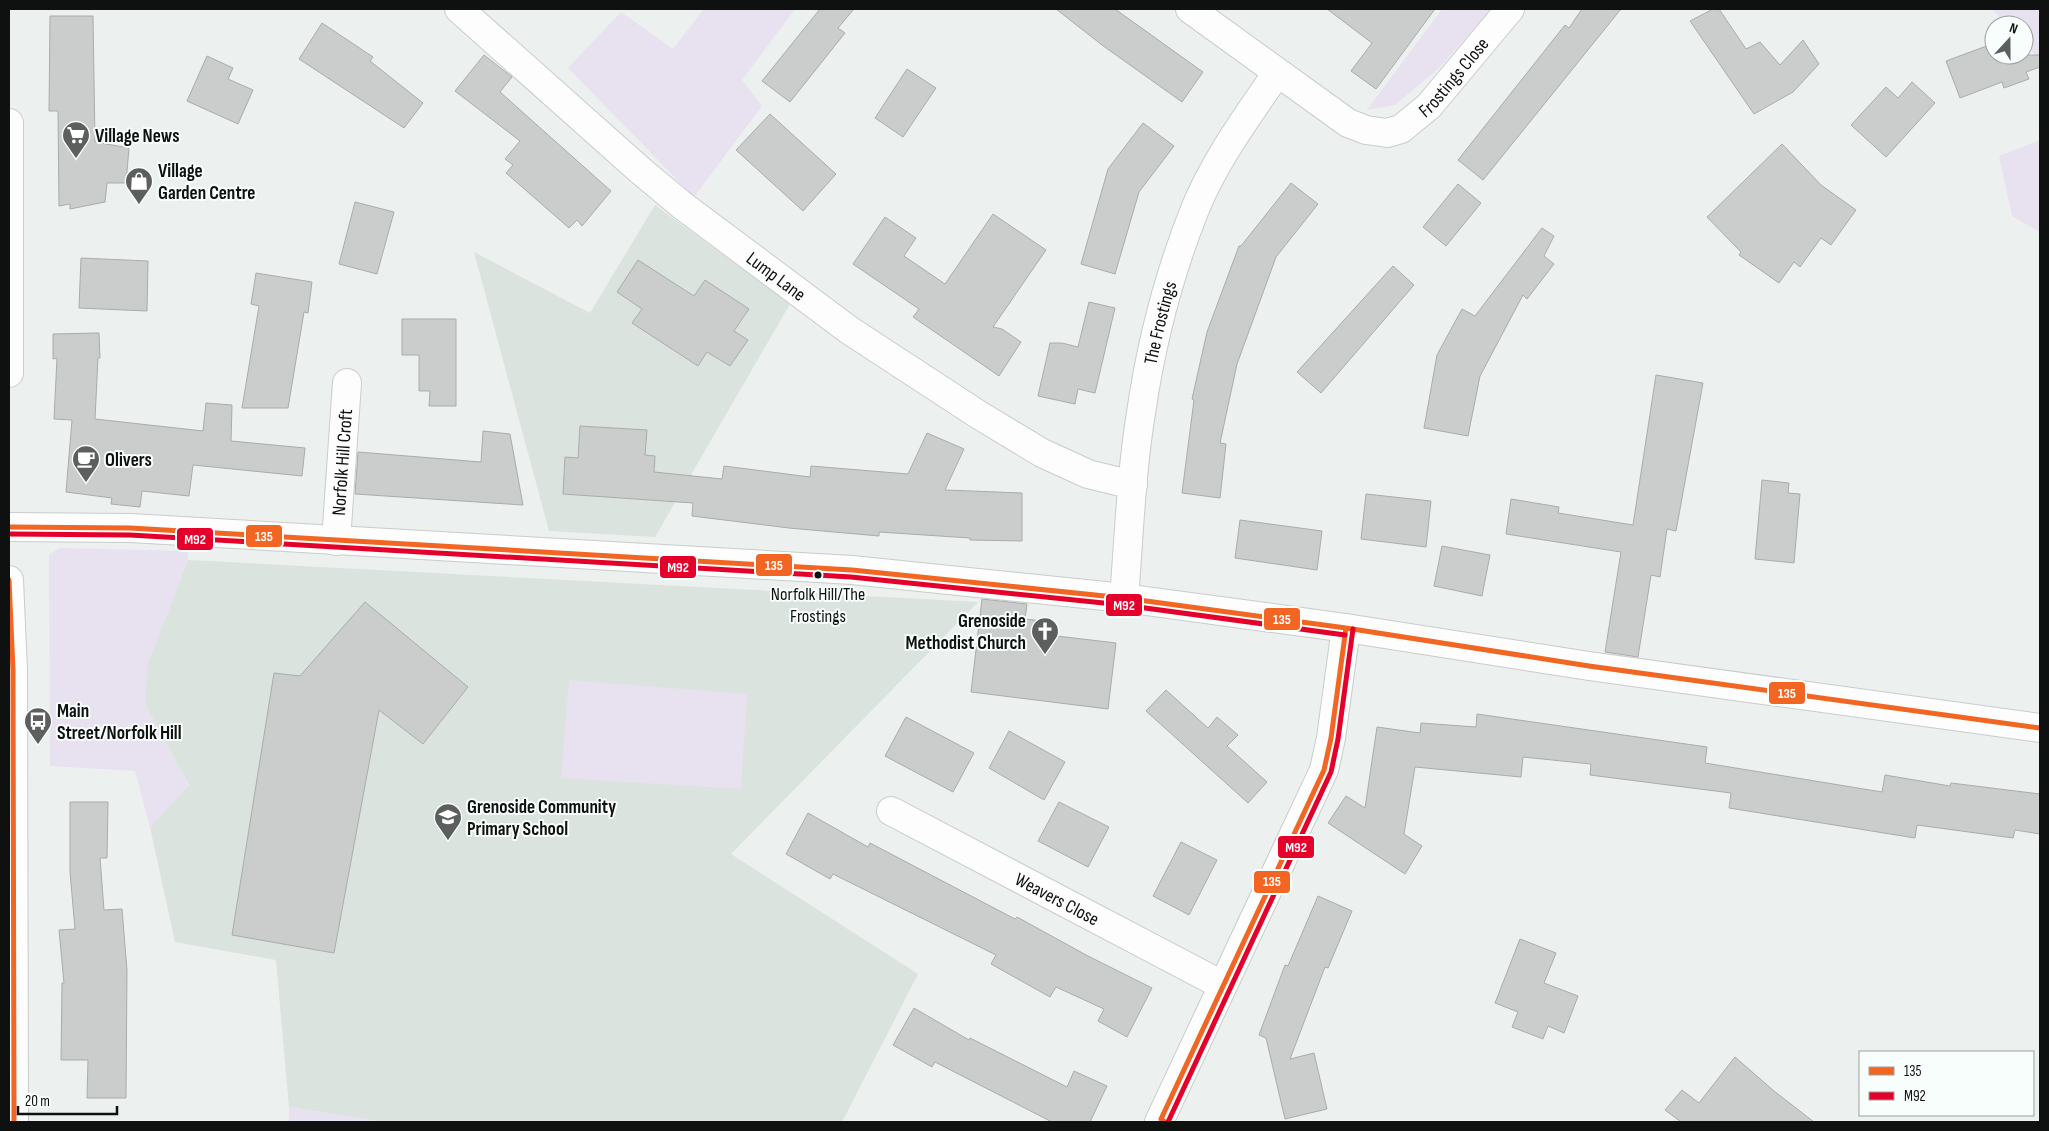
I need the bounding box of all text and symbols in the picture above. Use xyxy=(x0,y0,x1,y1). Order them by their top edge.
north arrow xyxy=(1984,15,2034,65)
text: N xyxy=(2007,19,2020,38)
street label: Frostings Close xyxy=(1414,33,1494,123)
supermarket icon: Village News xyxy=(61,120,91,159)
place label: Village News xyxy=(95,125,180,148)
place label: Village Garden Centre xyxy=(158,160,255,205)
shop icon: Village Garden Centre xyxy=(124,166,154,205)
street label: Lump Lane xyxy=(741,247,810,307)
street label: The Frostings xyxy=(1140,278,1182,367)
street label: Norfolk Hill Croft xyxy=(328,408,358,516)
cafe icon: Olivers xyxy=(71,444,101,483)
place label: Olivers xyxy=(105,449,152,472)
line badge: 135 xyxy=(245,524,283,548)
line badge: M92 xyxy=(176,527,214,551)
text: 135 xyxy=(255,528,273,545)
text: M92 xyxy=(184,531,206,548)
line badge: 135 xyxy=(755,553,793,577)
line badge: M92 xyxy=(659,555,697,579)
text: 135 xyxy=(765,557,783,574)
text: M92 xyxy=(667,559,689,576)
marker: Norfolk Hill/The Frostings xyxy=(813,570,823,580)
place label: Norfolk Hill/The Frostings xyxy=(771,584,865,627)
line badge: M92 xyxy=(1105,593,1143,617)
text: M92 xyxy=(1113,597,1135,614)
line badge: 135 xyxy=(1263,607,1301,631)
place label: Grenoside Methodist Church xyxy=(906,610,1026,655)
text: 135 xyxy=(1273,611,1291,628)
church icon: Grenoside Methodist Church xyxy=(1030,616,1060,655)
line badge: 135 xyxy=(1768,681,1806,705)
text: 135 xyxy=(1778,685,1796,702)
place label: Main Street/Norfolk Hill xyxy=(57,700,182,745)
bus stop icon: Main Street/Norfolk Hill xyxy=(23,706,53,745)
place label: Grenoside Community Primary School xyxy=(467,796,616,841)
school or university icon: Grenoside Community Primary School xyxy=(433,802,463,841)
line badge: M92 xyxy=(1277,835,1315,859)
text: M92 xyxy=(1285,839,1307,856)
street label: Weavers Close xyxy=(1011,868,1103,931)
line badge: 135 xyxy=(1253,870,1291,894)
text: 135 xyxy=(1263,873,1281,890)
legend xyxy=(1859,1051,2034,1116)
text: 135 xyxy=(1904,1062,1922,1081)
scale bar xyxy=(18,1084,116,1116)
text: M92 xyxy=(1904,1087,1926,1106)
text: 20 m xyxy=(25,1092,50,1111)

